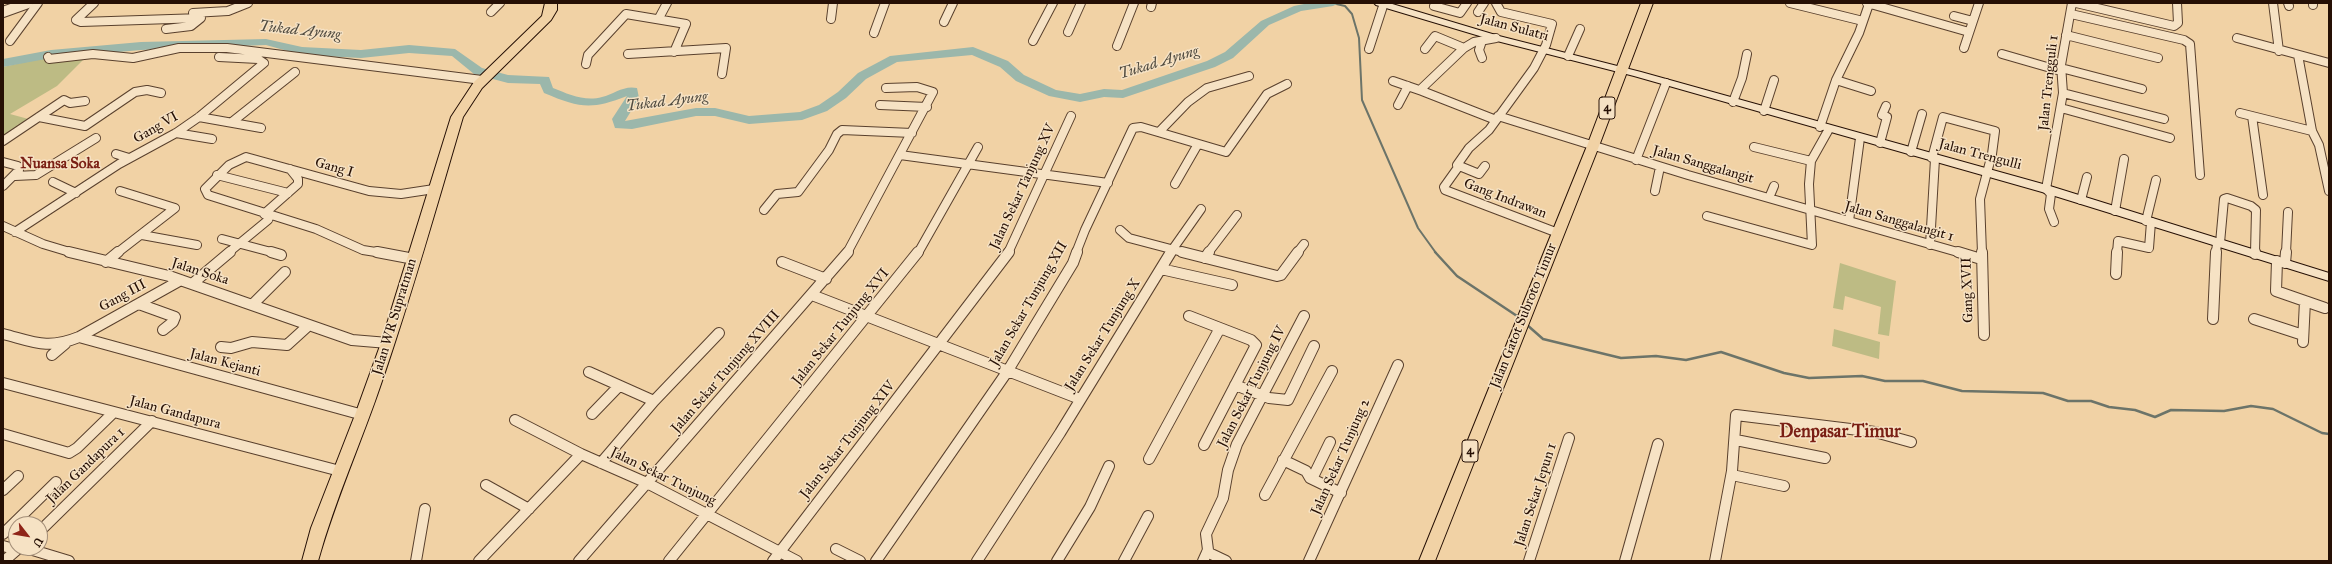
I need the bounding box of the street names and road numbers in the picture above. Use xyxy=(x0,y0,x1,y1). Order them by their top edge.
street label: Jalan Sulatri xyxy=(1478,11,1550,45)
street label: Jalan Trengguli 1 xyxy=(2036,34,2062,132)
road number: 4 xyxy=(1599,97,1615,119)
street label: Gang VI xyxy=(131,108,181,148)
street label: Jalan Sekar Tanjung XV xyxy=(986,121,1060,253)
street label: Jalan Trengulli xyxy=(1937,136,2023,174)
street label: Jalan Sanggalangit xyxy=(1650,143,1756,187)
street label: Gang I xyxy=(313,155,355,181)
street label: Gang Indrawan xyxy=(1461,175,1549,223)
street label: Jalan Sanggalangit 1 xyxy=(1842,198,1956,246)
street label: Jalan Sekar Tunjung XII xyxy=(986,239,1072,369)
street label: Jalan Gatot Subroto Timur xyxy=(1487,241,1561,391)
street label: Jalan Soka xyxy=(169,255,231,289)
street label: Jalan WR Supratman xyxy=(369,256,421,378)
street label: Gang XVII xyxy=(1958,257,1978,323)
street label: Jalan Sekar Tunjung XVI xyxy=(789,265,893,389)
street label: Gang III xyxy=(97,276,149,316)
street label: Jalan Sekar Tunjung X xyxy=(1062,276,1144,394)
street label: Jalan Sekar Tunjung XVIII xyxy=(668,307,784,437)
street label: Jalan Sekar Tunjung IV xyxy=(1214,323,1290,451)
street label: Jalan Kejanti xyxy=(188,345,262,381)
street label: Jalan Sekar Tunjung XIV xyxy=(797,378,899,502)
street label: Jalan Gandapura xyxy=(128,393,222,433)
street label: Jalan Sekar Tunjung 2 xyxy=(1308,396,1374,518)
street label: Jalan Gandapura 1 xyxy=(43,424,129,508)
road number: 4 xyxy=(1462,440,1478,462)
street label: Jalan Sekar Jepun 1 xyxy=(1511,441,1561,549)
street label: Jalan Sekar Tunjung xyxy=(607,444,719,510)

